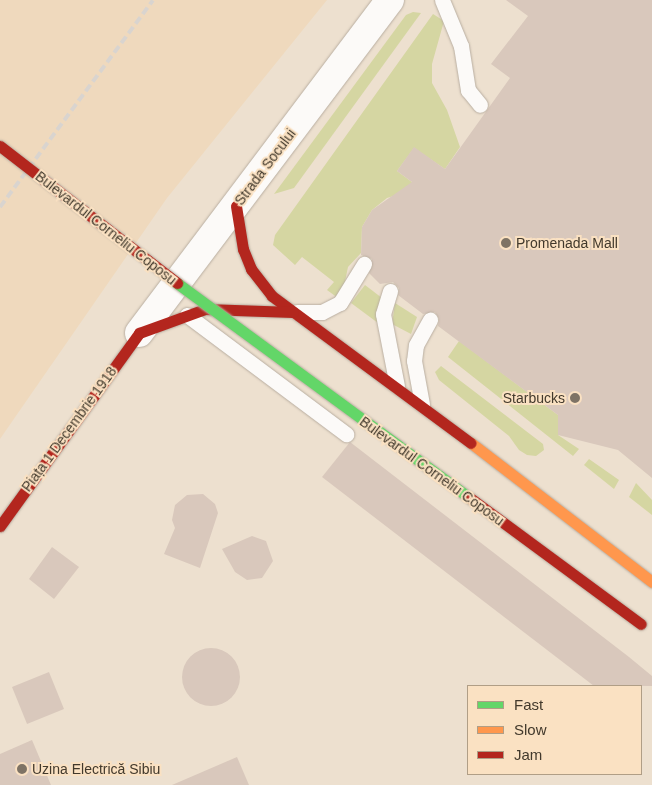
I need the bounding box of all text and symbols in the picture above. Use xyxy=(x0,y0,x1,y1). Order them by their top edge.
street label: Strada Socului xyxy=(231,126,299,208)
street label: Bulevardul Corneliu Coposu xyxy=(32,168,180,288)
place label: Promenada Mall xyxy=(516,235,618,251)
marker: Promenada Mall xyxy=(500,237,512,249)
street label: Piața 1 Decembrie 1918 xyxy=(18,363,120,495)
place label: Starbucks xyxy=(503,390,565,406)
marker: Starbucks xyxy=(569,392,581,404)
street label: Bulevardul Corneliu Coposu xyxy=(357,413,507,529)
legend xyxy=(467,685,642,775)
text: Fast xyxy=(514,696,543,713)
text: Slow xyxy=(514,721,547,738)
text: Jam xyxy=(514,746,542,763)
place label: Uzina Electrică Sibiu xyxy=(32,761,160,777)
marker: Uzina Electrică Sibiu xyxy=(16,763,28,775)

